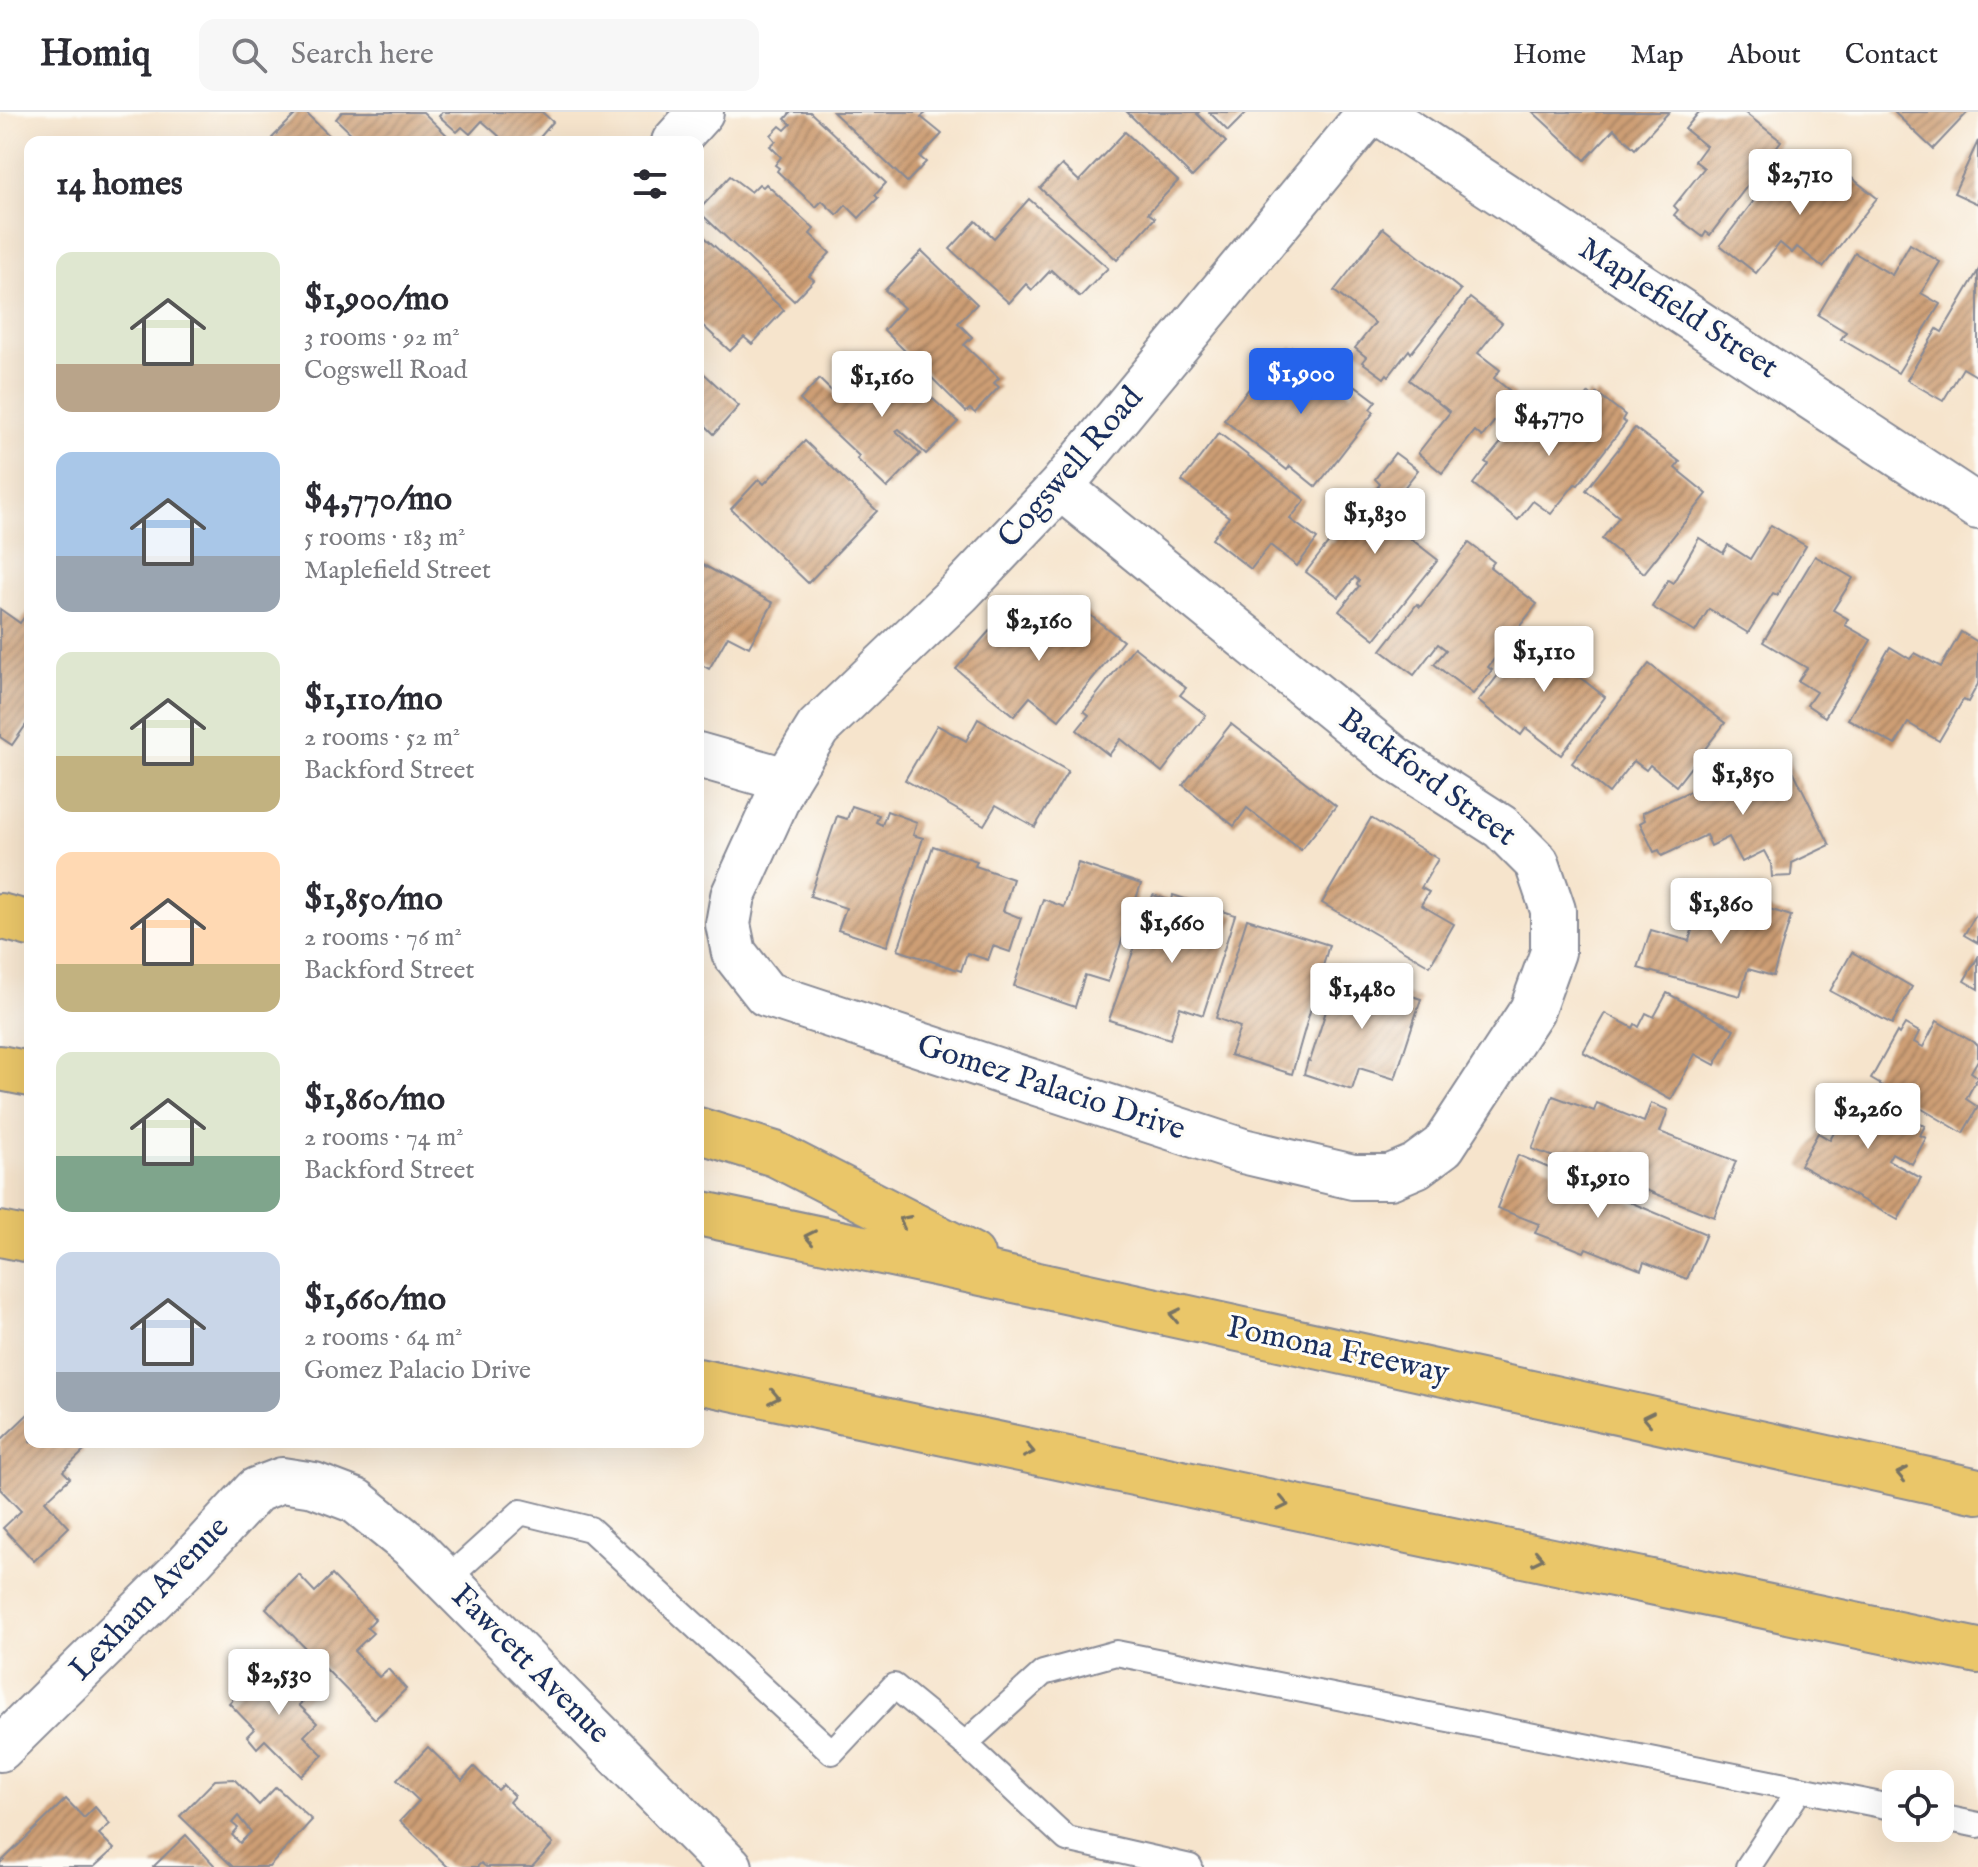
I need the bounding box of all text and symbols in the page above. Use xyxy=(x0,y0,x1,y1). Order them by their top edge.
search box xyxy=(199,19,759,91)
text: Homiq xyxy=(40,31,151,79)
icon: search xyxy=(227,33,271,77)
text: Search here xyxy=(291,36,434,74)
text: Home xyxy=(1513,38,1586,73)
text: Map xyxy=(1630,38,1684,73)
text: About xyxy=(1728,38,1801,73)
text: Contact xyxy=(1845,38,1938,73)
pin: $2,710 xyxy=(1735,149,1865,217)
text: $2,710 xyxy=(1767,158,1833,191)
icon: filters xyxy=(628,162,672,206)
text: 14 homes xyxy=(56,163,183,206)
street label: Maplefield Street xyxy=(1570,229,1786,389)
text: $1,900/mo xyxy=(304,278,449,321)
icon: home xyxy=(120,284,216,380)
text: 3 rooms · 92 m² xyxy=(304,321,460,354)
pin: $1,900 xyxy=(1236,348,1366,416)
pin: $1,160 xyxy=(817,351,947,419)
text: Cogswell Road xyxy=(304,354,467,387)
text: $1,900 xyxy=(1267,357,1335,390)
text: $1,160 xyxy=(850,360,914,393)
street label: Cogswell Road xyxy=(990,378,1153,557)
pin: $4,770 xyxy=(1484,390,1614,458)
text: $4,770 xyxy=(1514,399,1584,432)
text: $4,770/mo xyxy=(304,478,452,521)
icon: home xyxy=(120,484,216,580)
pin: $1,830 xyxy=(1310,488,1440,556)
text: $1,830 xyxy=(1343,497,1407,530)
text: 5 rooms · 183 m² xyxy=(304,521,466,554)
text: Maplefield Street xyxy=(304,554,491,587)
pin: $2,160 xyxy=(974,595,1104,663)
text: $2,160 xyxy=(1006,604,1072,637)
pin: $1,110 xyxy=(1479,626,1609,694)
text: $1,110 xyxy=(1512,635,1576,668)
text: $1,110/mo xyxy=(304,678,442,721)
icon: home xyxy=(120,684,216,780)
street label: Backford Street xyxy=(1330,700,1524,856)
text: 2 rooms · 52 m² xyxy=(304,721,460,754)
pin: $1,850 xyxy=(1678,749,1808,817)
text: Backford Street xyxy=(304,754,474,787)
text: $1,850 xyxy=(1711,758,1775,791)
text: $1,850/mo xyxy=(304,878,443,921)
pin: $1,860 xyxy=(1656,878,1786,946)
icon: home xyxy=(120,884,216,980)
text: $1,860 xyxy=(1689,887,1753,920)
pin: $1,660 xyxy=(1107,897,1237,965)
text: $1,660 xyxy=(1139,906,1205,939)
text: 2 rooms · 76 m² xyxy=(304,921,462,954)
text: Backford Street xyxy=(304,954,474,987)
pin: $1,480 xyxy=(1297,963,1427,1031)
text: $1,480 xyxy=(1328,972,1396,1005)
street label: Gomez Palacio Drive xyxy=(912,1025,1190,1151)
text: $1,860/mo xyxy=(304,1078,445,1121)
pin: $2,260 xyxy=(1803,1083,1933,1151)
icon: home xyxy=(120,1084,216,1180)
text: $2,260 xyxy=(1833,1092,1903,1125)
text: 2 rooms · 74 m² xyxy=(304,1121,464,1154)
pin: $1,910 xyxy=(1533,1152,1663,1220)
text: Backford Street xyxy=(304,1154,474,1187)
text: $1,910 xyxy=(1566,1161,1630,1194)
one-way arrow xyxy=(898,1215,913,1230)
one-way arrow xyxy=(804,1229,818,1246)
text: $1,660/mo xyxy=(304,1278,446,1321)
icon: home xyxy=(120,1284,216,1380)
one-way arrow xyxy=(1169,1307,1182,1324)
street label: Pomona Freeway xyxy=(1223,1307,1453,1395)
text: 2 rooms · 64 m² xyxy=(304,1321,463,1354)
text: Gomez Palacio Drive xyxy=(304,1354,531,1387)
one-way arrow xyxy=(767,1388,781,1405)
one-way arrow xyxy=(1642,1410,1655,1427)
one-way arrow xyxy=(1021,1442,1035,1459)
one-way arrow xyxy=(1895,1466,1909,1483)
one-way arrow xyxy=(1276,1495,1289,1512)
street label: Lexham Avenue xyxy=(61,1508,239,1690)
one-way arrow xyxy=(1530,1549,1544,1566)
street label: Fawcett Avenue xyxy=(442,1577,618,1753)
pin: $2,530 xyxy=(214,1649,344,1717)
text: $2,530 xyxy=(246,1658,312,1691)
map controls xyxy=(1882,1770,1954,1842)
button: locate xyxy=(1882,1770,1954,1842)

